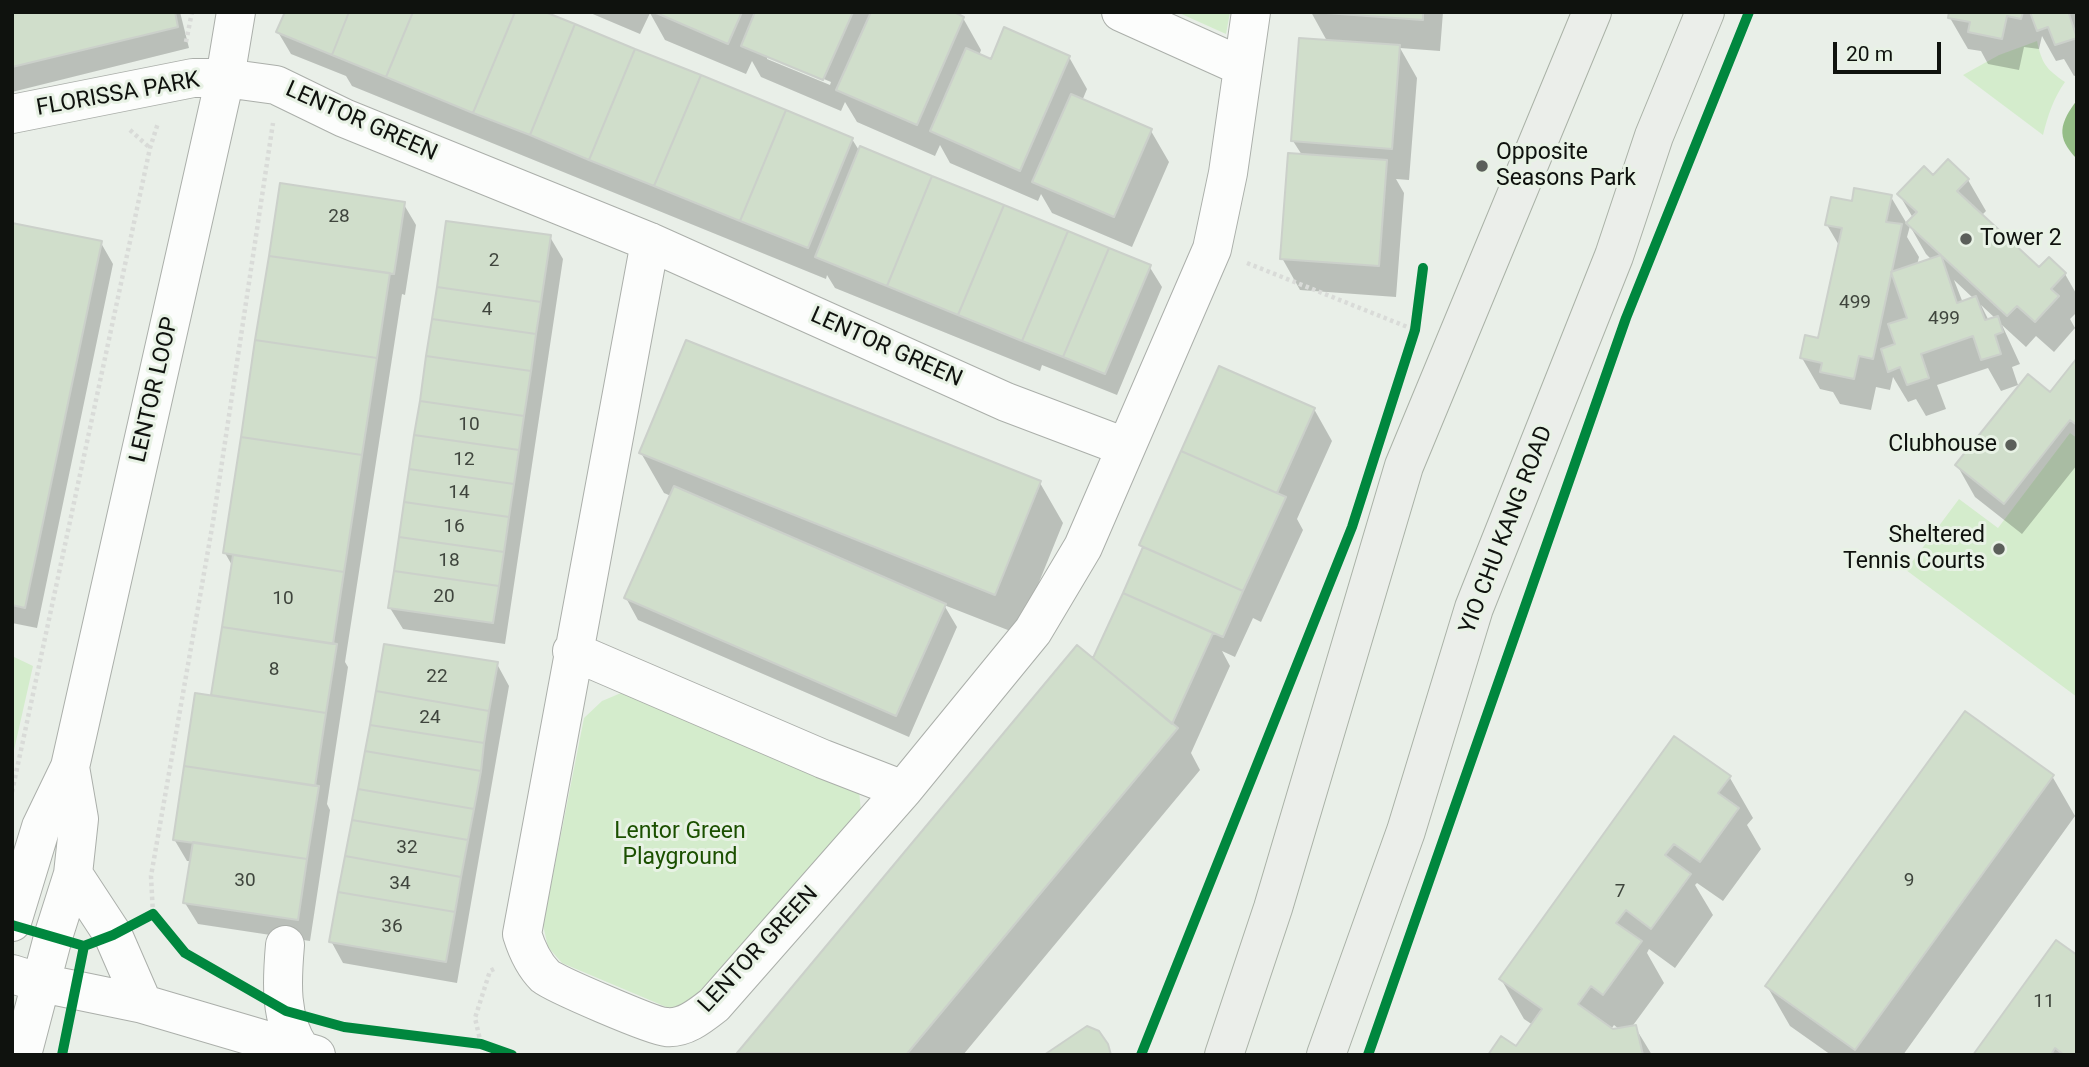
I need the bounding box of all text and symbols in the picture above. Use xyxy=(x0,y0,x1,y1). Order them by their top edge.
scale bar xyxy=(1837,28,1946,72)
text: 20 m xyxy=(1846,42,1893,66)
street label: FLORISSA PARK xyxy=(34,67,202,123)
street label: LENTOR GREEN xyxy=(281,76,441,168)
place label: Opposite Seasons Park xyxy=(1496,139,1636,193)
marker: Opposite Seasons Park xyxy=(1474,158,1490,174)
house number: 28 xyxy=(328,206,350,228)
place label: Tower 2 xyxy=(1980,225,2062,253)
marker: Tower 2 xyxy=(1958,231,1974,247)
house number: 2 xyxy=(489,250,499,272)
house number: 499 xyxy=(1839,292,1871,314)
house number: 4 xyxy=(482,299,492,321)
street label: LENTOR GREEN xyxy=(806,302,966,394)
house number: 499 xyxy=(1928,308,1960,330)
street label: LENTOR LOOP xyxy=(125,315,185,465)
house number: 10 xyxy=(458,414,480,436)
street label: YIO CHU KANG ROAD xyxy=(1455,422,1559,638)
place label: Clubhouse xyxy=(1888,431,1997,459)
marker: Clubhouse xyxy=(2003,437,2019,453)
house number: 12 xyxy=(453,449,475,471)
house number: 14 xyxy=(448,482,470,504)
house number: 16 xyxy=(443,516,465,538)
place label: Sheltered Tennis Courts xyxy=(1843,522,1985,576)
marker: Sheltered Tennis Courts xyxy=(1991,541,2007,557)
house number: 18 xyxy=(438,550,460,572)
house number: 20 xyxy=(433,586,455,608)
house number: 10 xyxy=(272,588,294,610)
house number: 8 xyxy=(269,659,279,681)
house number: 22 xyxy=(426,666,448,688)
house number: 24 xyxy=(419,707,441,729)
park label: Lentor Green Playground xyxy=(614,818,746,872)
house number: 32 xyxy=(396,837,418,859)
house number: 30 xyxy=(234,870,256,892)
house number: 9 xyxy=(1904,870,1914,892)
house number: 34 xyxy=(389,873,411,895)
street label: LENTOR GREEN xyxy=(693,881,825,1019)
house number: 7 xyxy=(1615,881,1625,903)
house number: 36 xyxy=(381,916,403,938)
house number: 11 xyxy=(2033,991,2055,1013)

